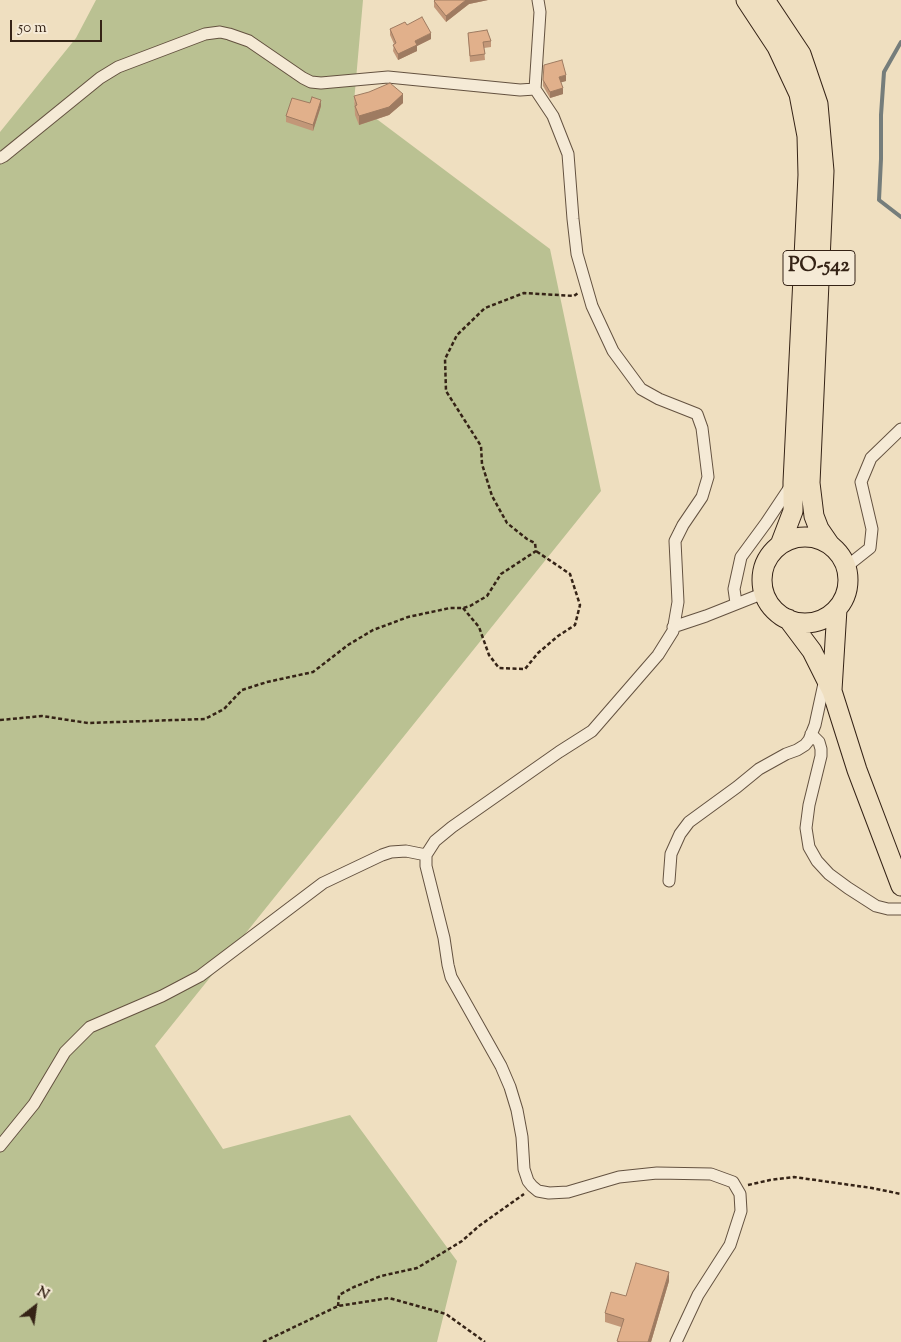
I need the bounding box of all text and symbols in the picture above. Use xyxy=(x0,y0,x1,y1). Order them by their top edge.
scale bar xyxy=(12,10,105,42)
text: 50 m xyxy=(18,18,47,39)
road number: PO-542 xyxy=(783,250,855,286)
north arrow xyxy=(10,1282,60,1332)
text: N xyxy=(33,1283,52,1305)

